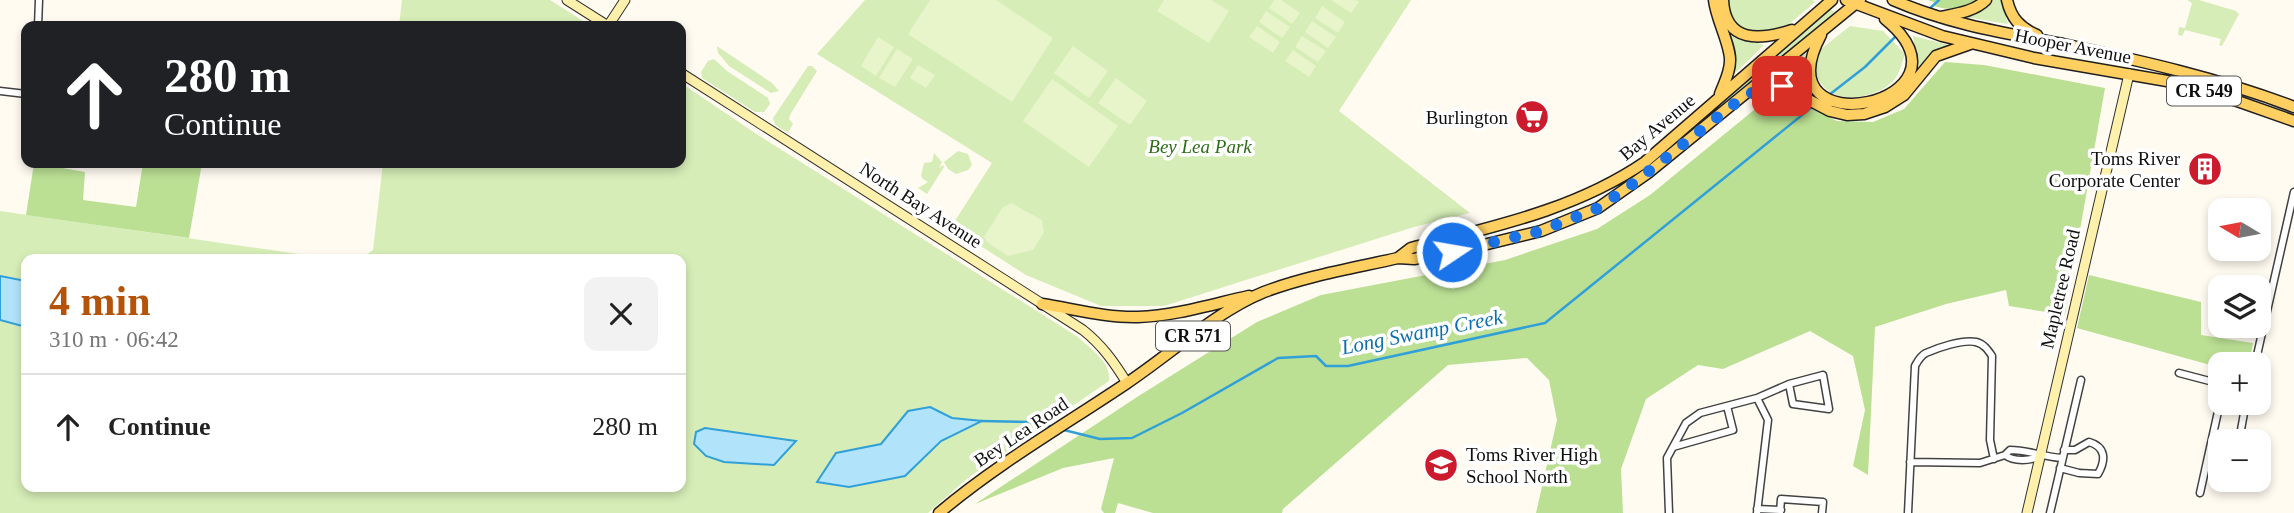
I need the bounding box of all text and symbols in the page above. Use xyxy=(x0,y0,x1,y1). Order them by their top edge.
street label: Hooper Avenue xyxy=(2013,24,2133,68)
text: 280 m xyxy=(164,48,291,103)
icon: ahead xyxy=(49,49,140,140)
pin xyxy=(1752,56,1812,116)
icon: arrive xyxy=(1763,67,1801,105)
road number: CR 549 xyxy=(2167,76,2241,106)
street label: Bay Avenue xyxy=(1615,89,1699,165)
supermarket icon: Burlington xyxy=(1513,98,1551,136)
text: Continue xyxy=(164,106,281,142)
place label: Burlington xyxy=(1426,107,1508,128)
park label: Bey Lea Park xyxy=(1148,136,1252,157)
place label: Toms River Corporate Center xyxy=(2049,148,2181,191)
building icon: Toms River Corporate Center xyxy=(2186,150,2224,188)
street label: North Bay Avenue xyxy=(856,158,986,252)
north arrow xyxy=(2208,198,2272,261)
map controls xyxy=(2208,198,2271,492)
position arrow xyxy=(1415,215,1489,289)
street label: Mapletree Road xyxy=(2036,227,2084,351)
button: layers xyxy=(2208,275,2271,338)
button: close xyxy=(584,277,658,351)
text: 4 min xyxy=(49,278,151,324)
water label: Long Swamp Creek xyxy=(1338,304,1505,360)
road number: CR 571 xyxy=(1156,322,1230,350)
text: 310 m · 06:42 xyxy=(49,327,179,352)
button: + xyxy=(2208,352,2271,415)
street label: Bey Lea Road xyxy=(970,393,1072,471)
icon: ahead xyxy=(49,408,87,446)
text: Continue xyxy=(108,412,211,441)
text: 280 m xyxy=(592,412,658,441)
button: − xyxy=(2208,429,2271,492)
place label: Toms River High School North xyxy=(1466,444,1598,487)
school or university icon: Toms River High School North xyxy=(1422,446,1460,484)

